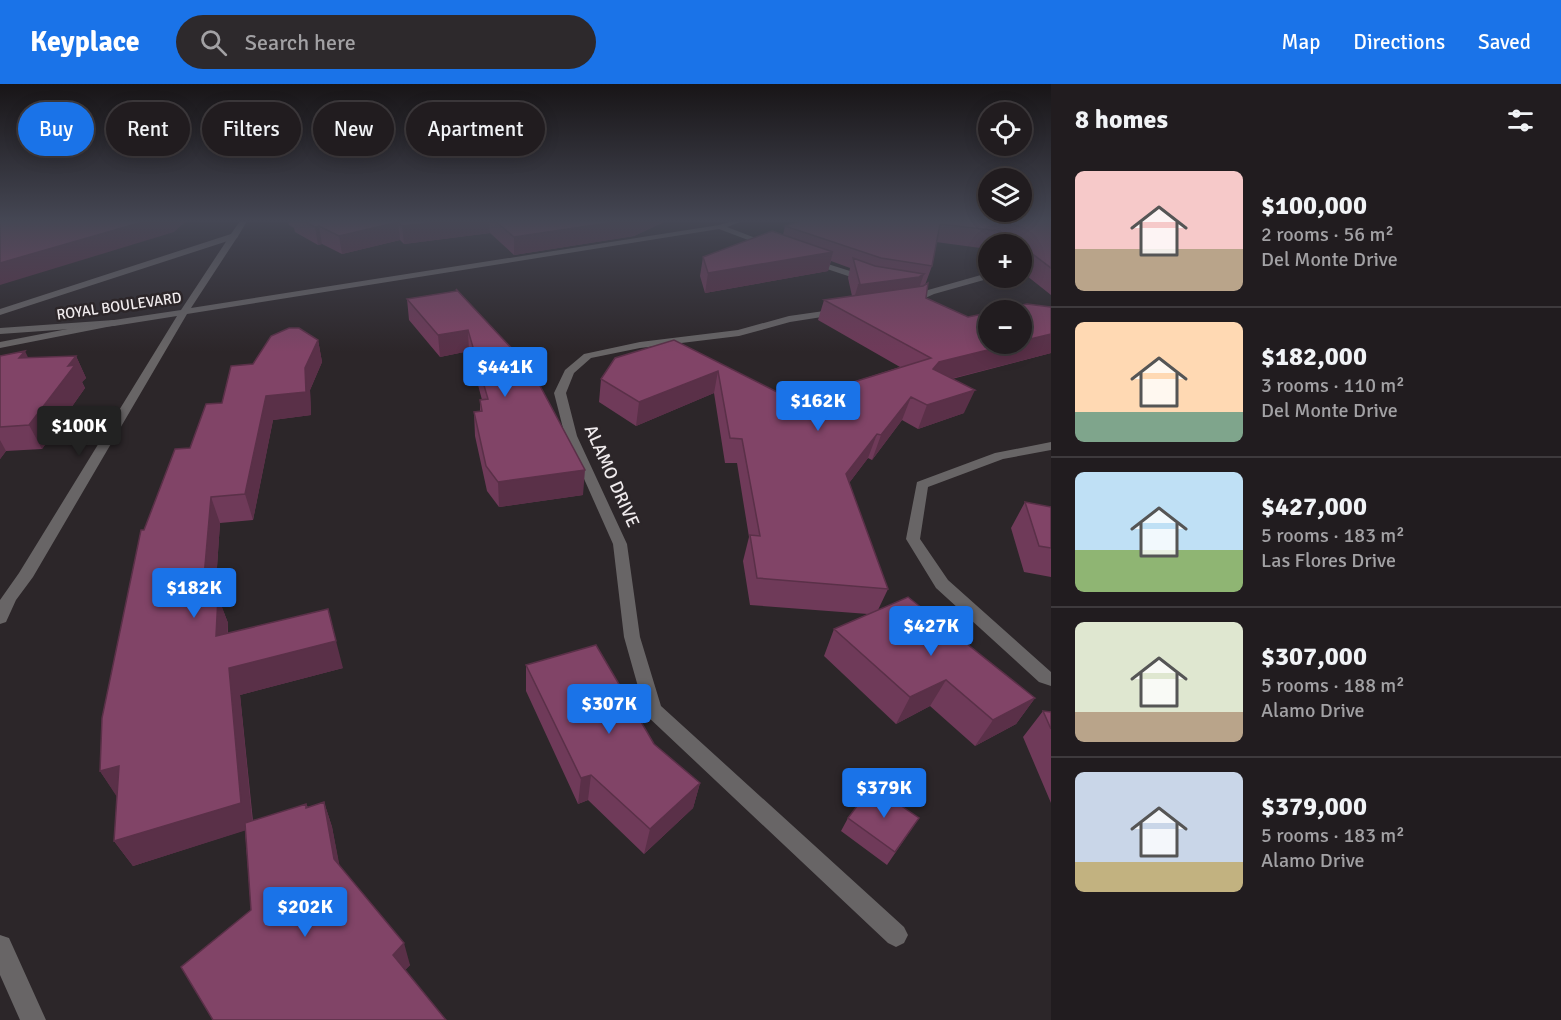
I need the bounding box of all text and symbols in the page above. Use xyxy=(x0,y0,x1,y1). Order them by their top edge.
search box xyxy=(176,15,596,69)
text: Keyplace xyxy=(30,25,140,59)
icon: search xyxy=(197,26,230,59)
text: Search here xyxy=(245,29,356,56)
text: Map xyxy=(1282,29,1320,55)
text: Directions xyxy=(1353,29,1445,55)
text: Saved xyxy=(1478,29,1531,55)
chip: Buy xyxy=(18,102,94,156)
chip: Rent xyxy=(106,102,190,156)
chip: Filters xyxy=(202,102,301,156)
chip: New xyxy=(313,102,394,156)
chip: Apartment xyxy=(406,102,545,156)
map controls xyxy=(978,102,1032,354)
button: locate xyxy=(978,102,1032,156)
text: 8 homes xyxy=(1075,104,1168,136)
icon: filters xyxy=(1504,104,1537,137)
button: layers xyxy=(978,168,1032,222)
text: $100,000 xyxy=(1261,190,1367,222)
icon: home xyxy=(1123,195,1195,267)
text: 2 rooms · 56 m² xyxy=(1261,222,1394,247)
button: + xyxy=(978,234,1032,288)
text: Del Monte Drive xyxy=(1261,247,1398,272)
street label: ROYAL BOULEVARD xyxy=(55,288,183,324)
button: − xyxy=(978,300,1032,354)
text: $182,000 xyxy=(1261,341,1367,373)
icon: home xyxy=(1123,346,1195,418)
pin: $441K xyxy=(463,347,547,398)
text: $441K xyxy=(477,354,533,379)
text: 3 rooms · 110 m² xyxy=(1261,373,1405,398)
pin: $162K xyxy=(776,381,860,432)
text: $162K xyxy=(790,388,846,413)
text: Del Monte Drive xyxy=(1261,398,1398,423)
pin: $100K xyxy=(37,406,121,457)
text: $100K xyxy=(51,413,107,438)
street label: ALAMO DRIVE xyxy=(580,421,644,531)
text: $427,000 xyxy=(1261,491,1367,523)
icon: home xyxy=(1123,496,1195,568)
text: 5 rooms · 183 m² xyxy=(1261,523,1405,548)
text: Las Flores Drive xyxy=(1261,548,1396,573)
pin: $182K xyxy=(152,568,236,619)
text: $182K xyxy=(166,575,222,600)
pin: $427K xyxy=(889,606,973,657)
text: $427K xyxy=(903,613,959,638)
text: $307,000 xyxy=(1261,641,1367,673)
icon: home xyxy=(1123,646,1195,718)
text: 5 rooms · 188 m² xyxy=(1261,673,1405,698)
pin: $307K xyxy=(567,684,651,735)
text: $307K xyxy=(581,691,637,716)
text: Alamo Drive xyxy=(1261,698,1365,723)
pin: $379K xyxy=(842,768,926,819)
text: $379K xyxy=(856,775,912,800)
text: $379,000 xyxy=(1261,791,1367,823)
icon: home xyxy=(1123,796,1195,868)
text: 5 rooms · 183 m² xyxy=(1261,823,1405,848)
text: Alamo Drive xyxy=(1261,848,1365,873)
pin: $202K xyxy=(263,887,347,938)
text: $202K xyxy=(277,894,333,919)

